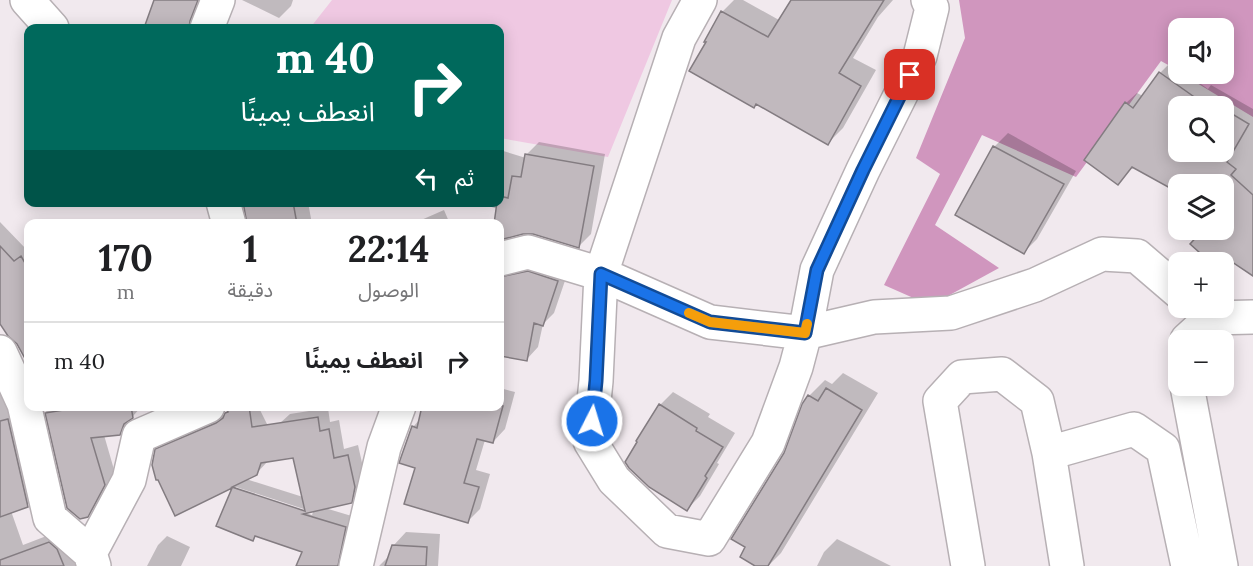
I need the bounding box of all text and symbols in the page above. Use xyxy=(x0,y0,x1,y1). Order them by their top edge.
map controls xyxy=(1168,18,1234,396)
button: sound xyxy=(1168,18,1234,84)
text: 40 m xyxy=(276,31,375,85)
icon: right xyxy=(396,48,474,126)
pin xyxy=(884,49,935,100)
icon: arrive xyxy=(893,58,926,91)
text: انعطف يمينًا xyxy=(240,94,375,128)
button: search xyxy=(1168,96,1234,162)
icon: left xyxy=(410,162,443,195)
text: ثم xyxy=(455,164,474,192)
button: layers xyxy=(1168,174,1234,240)
text: 1 xyxy=(243,226,258,272)
text: 22:14 xyxy=(348,226,429,272)
text: 170 xyxy=(99,235,153,281)
button: + xyxy=(1168,252,1234,318)
text: دقيقة xyxy=(228,277,273,302)
text: الوصول xyxy=(358,277,419,302)
text: m xyxy=(117,279,135,304)
button: − xyxy=(1168,330,1234,396)
icon: right xyxy=(441,345,474,378)
text: انعطف يمينًا xyxy=(305,346,423,374)
text: 40 m xyxy=(54,347,105,375)
position arrow xyxy=(560,389,624,453)

